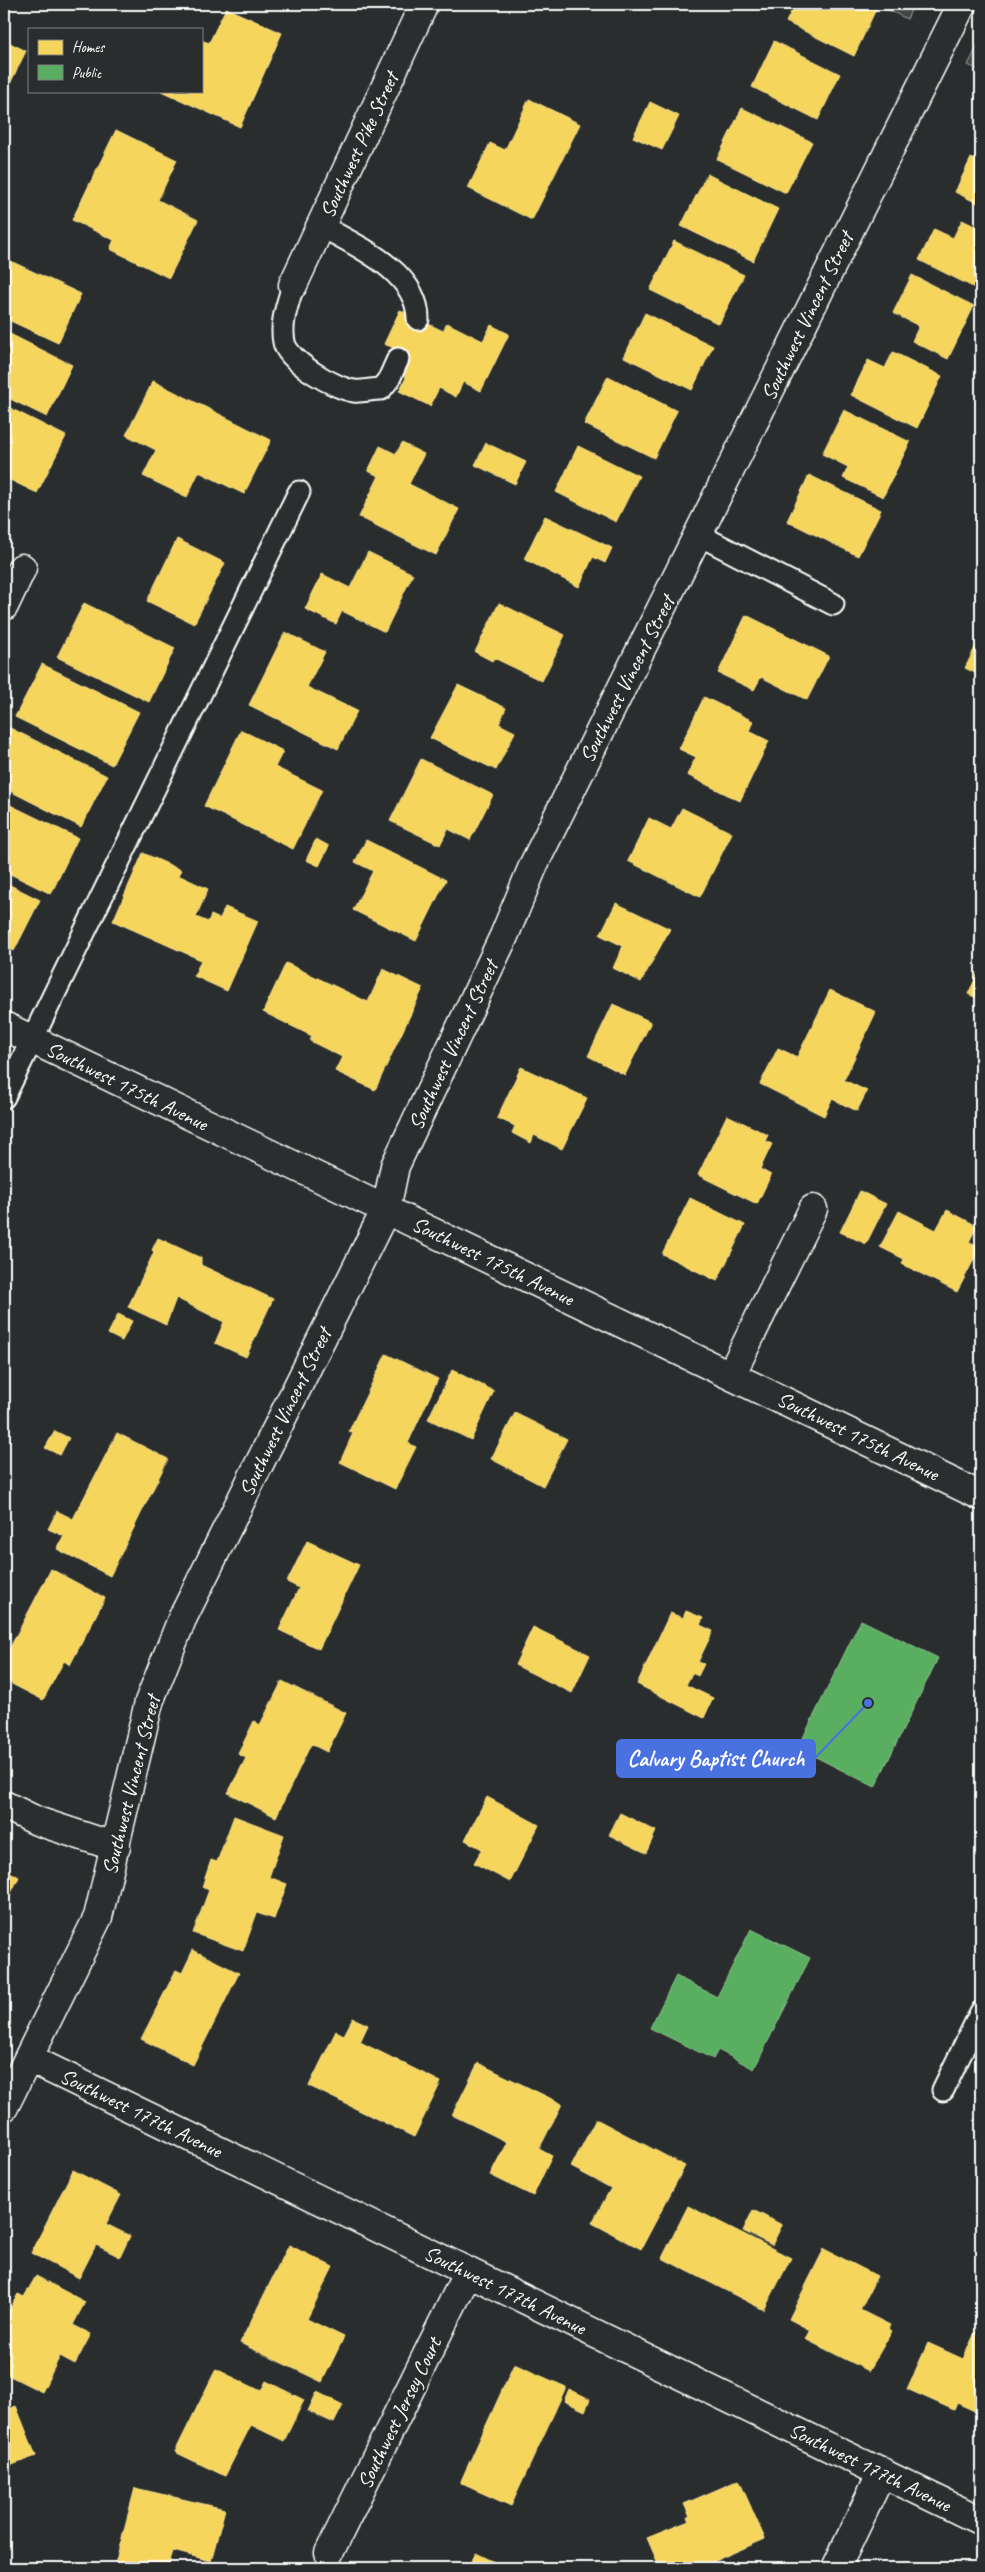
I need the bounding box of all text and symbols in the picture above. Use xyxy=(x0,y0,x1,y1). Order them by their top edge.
legend xyxy=(28,28,202,92)
text: Homes xyxy=(72,38,106,57)
text: Public xyxy=(72,64,102,83)
street label: Southwest Pike Street xyxy=(314,65,405,222)
street label: Southwest Vincent Street xyxy=(755,225,860,404)
street label: Southwest Vincent Street xyxy=(574,589,682,767)
street label: Southwest Vincent Street xyxy=(402,954,505,1134)
street label: Southwest 175th Avenue xyxy=(42,1036,213,1137)
street label: Southwest 175th Avenue xyxy=(408,1211,579,1312)
street label: Southwest Vincent Street xyxy=(233,1321,338,1500)
street label: Southwest 175th Avenue xyxy=(773,1386,944,1487)
street label: Southwest Vincent Street xyxy=(96,1690,167,1877)
callout: Calvary Baptist Church xyxy=(617,1740,815,1777)
text: Calvary Baptist Church xyxy=(627,1745,805,1773)
street label: Southwest 177th Avenue xyxy=(56,2063,227,2164)
street label: Southwest 177th Avenue xyxy=(420,2240,591,2341)
street label: Southwest Jersey Court xyxy=(351,2331,448,2493)
street label: Southwest 177th Avenue xyxy=(785,2417,956,2518)

